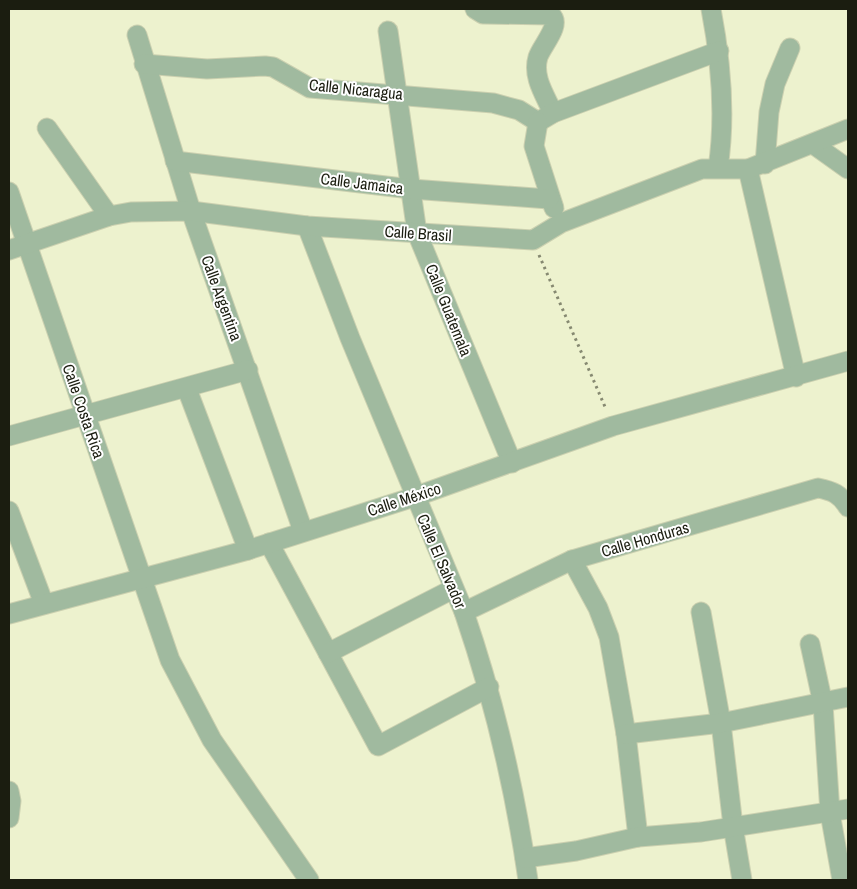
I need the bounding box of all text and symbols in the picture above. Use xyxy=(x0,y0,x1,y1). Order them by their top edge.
street label: Calle Nicaragua xyxy=(308,73,405,105)
street label: Calle Jamaica xyxy=(319,167,405,199)
street label: Calle Brasil xyxy=(384,220,452,246)
street label: Calle Argentina xyxy=(196,252,248,345)
street label: Calle Guatemala xyxy=(420,261,478,360)
street label: Calle Costa Rica xyxy=(58,361,111,462)
street label: Calle México xyxy=(365,477,443,521)
street label: Calle El Salvador xyxy=(412,510,472,612)
street label: Calle Honduras xyxy=(599,516,691,562)

